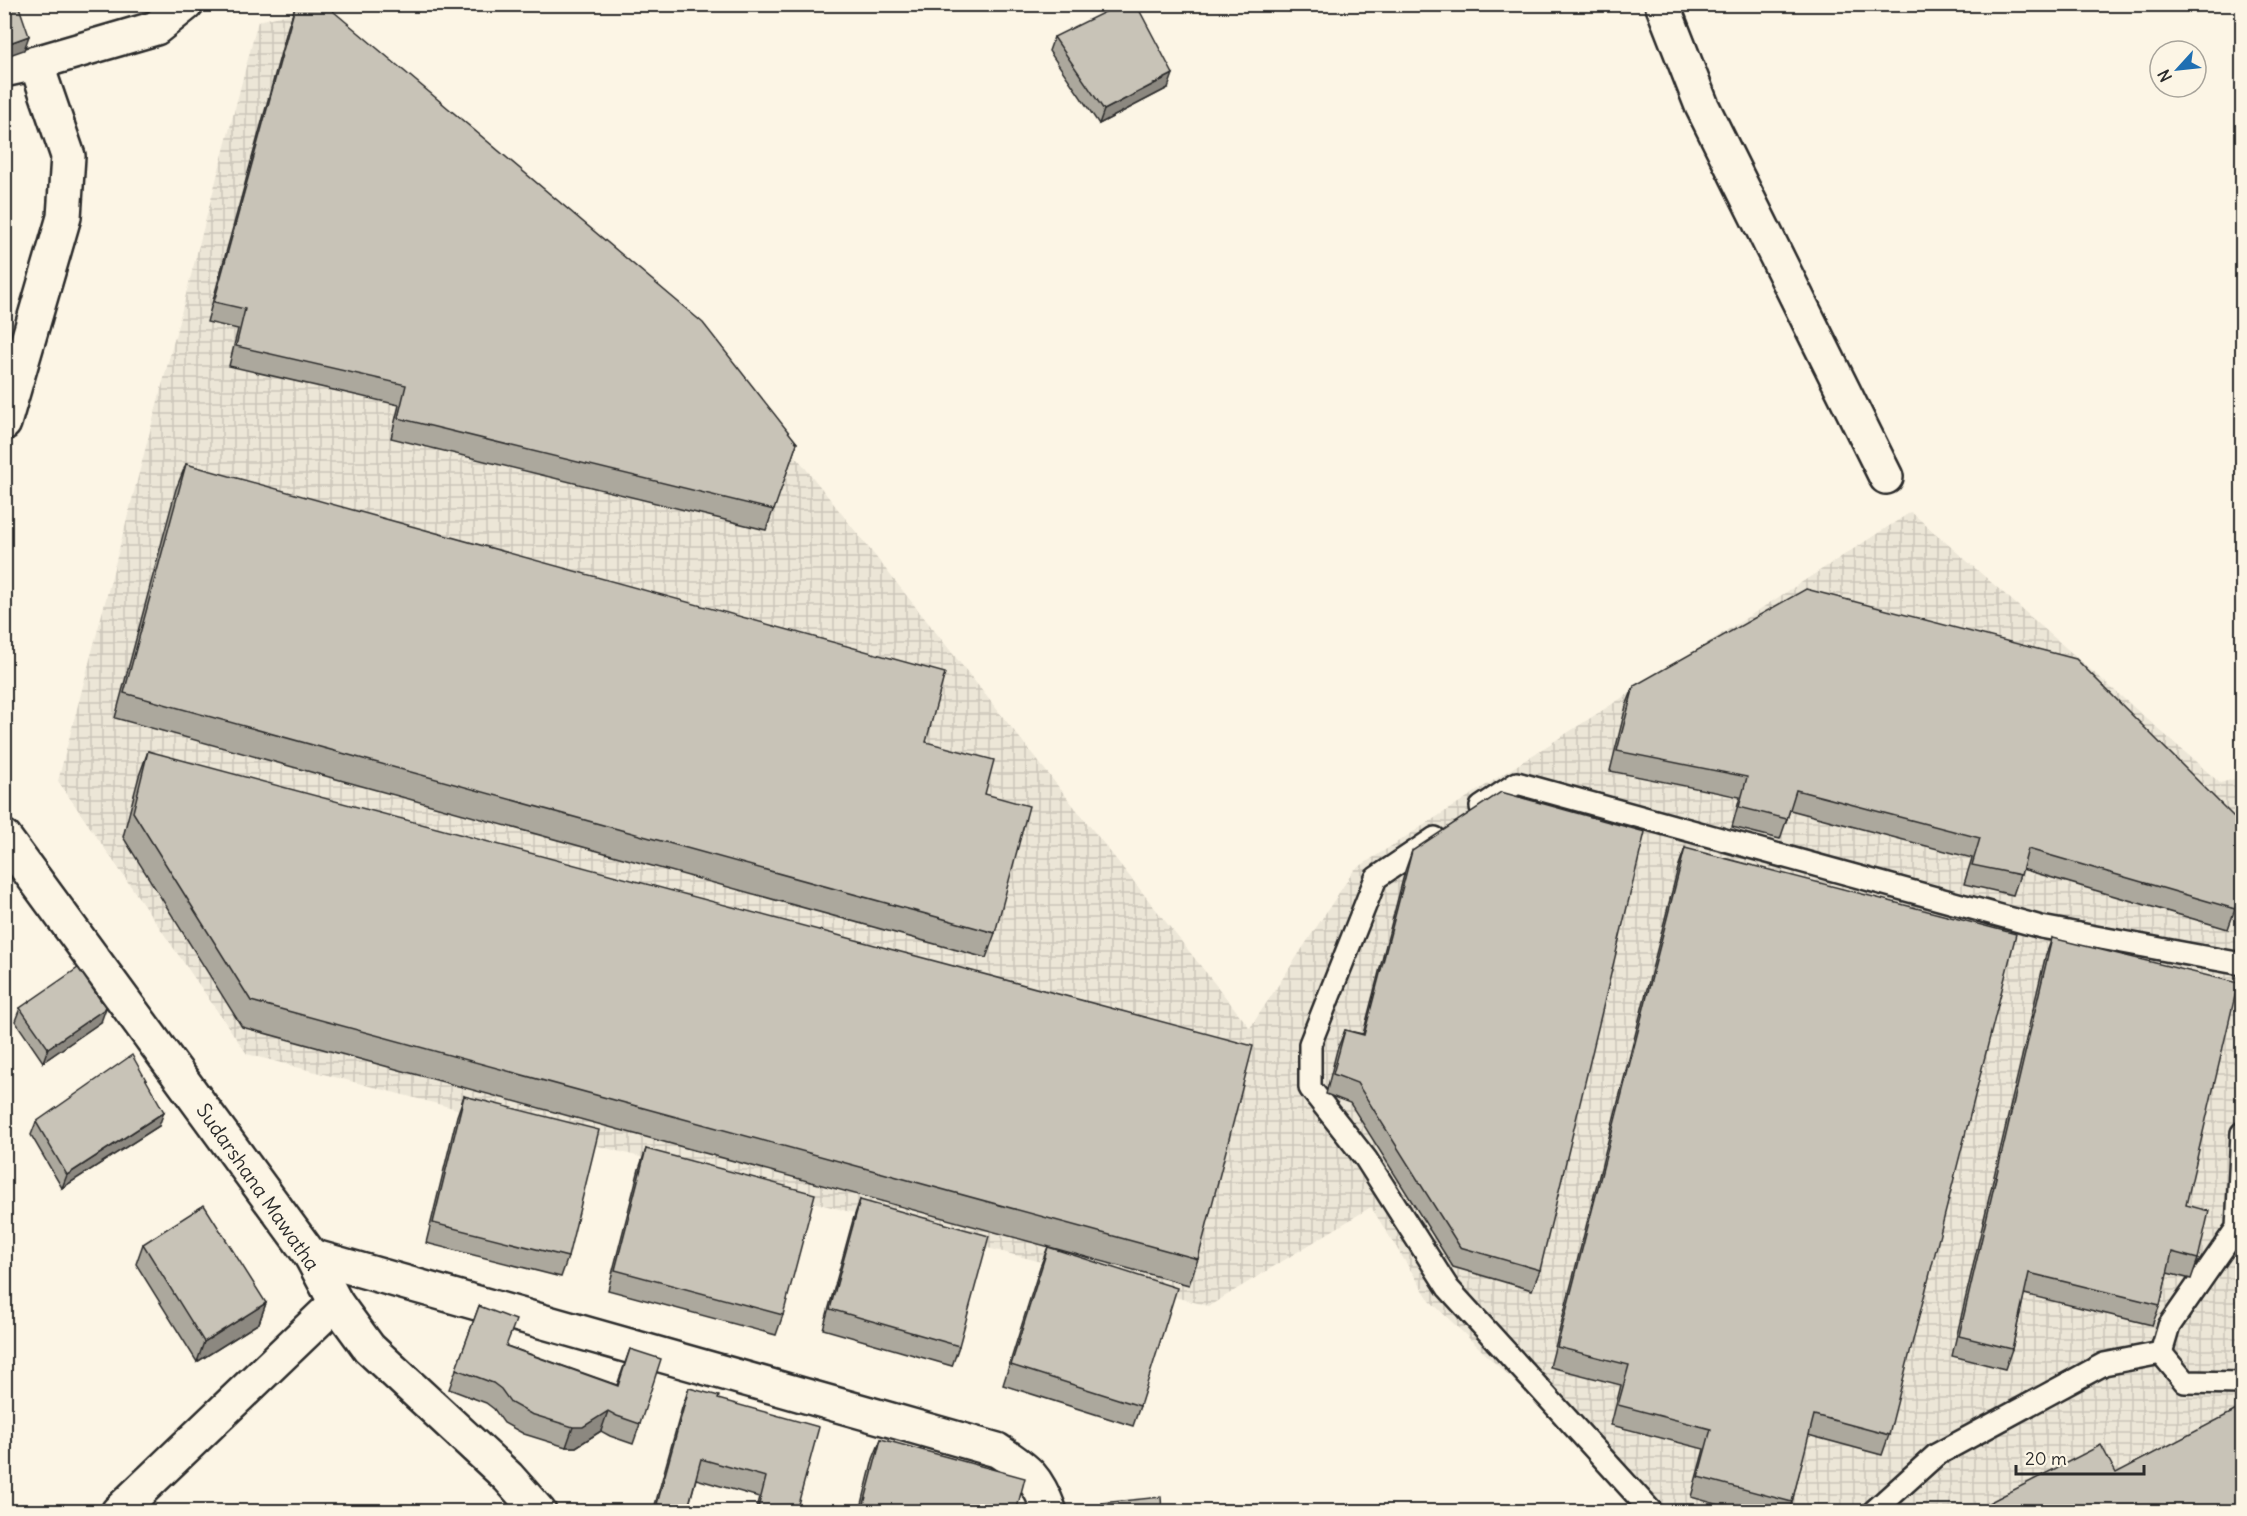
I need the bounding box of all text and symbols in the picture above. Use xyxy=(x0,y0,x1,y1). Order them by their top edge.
north arrow xyxy=(2148,39,2208,99)
text: N xyxy=(2153,66,2176,85)
street label: Sudarshana Mawatha xyxy=(191,1098,326,1275)
scale bar xyxy=(2016,1438,2144,1476)
text: 20 m xyxy=(2025,1447,2067,1470)

